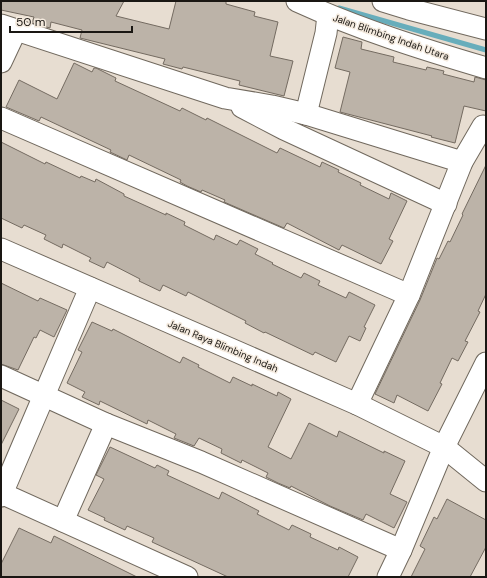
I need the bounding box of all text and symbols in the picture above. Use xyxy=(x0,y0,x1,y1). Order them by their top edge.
scale bar xyxy=(10,8,132,34)
street label: Jalan Blimbing Indah Utara xyxy=(331,11,451,63)
text: 50 m xyxy=(16,14,45,30)
street label: Jalan Raya Blimbing Indah xyxy=(166,317,280,375)

